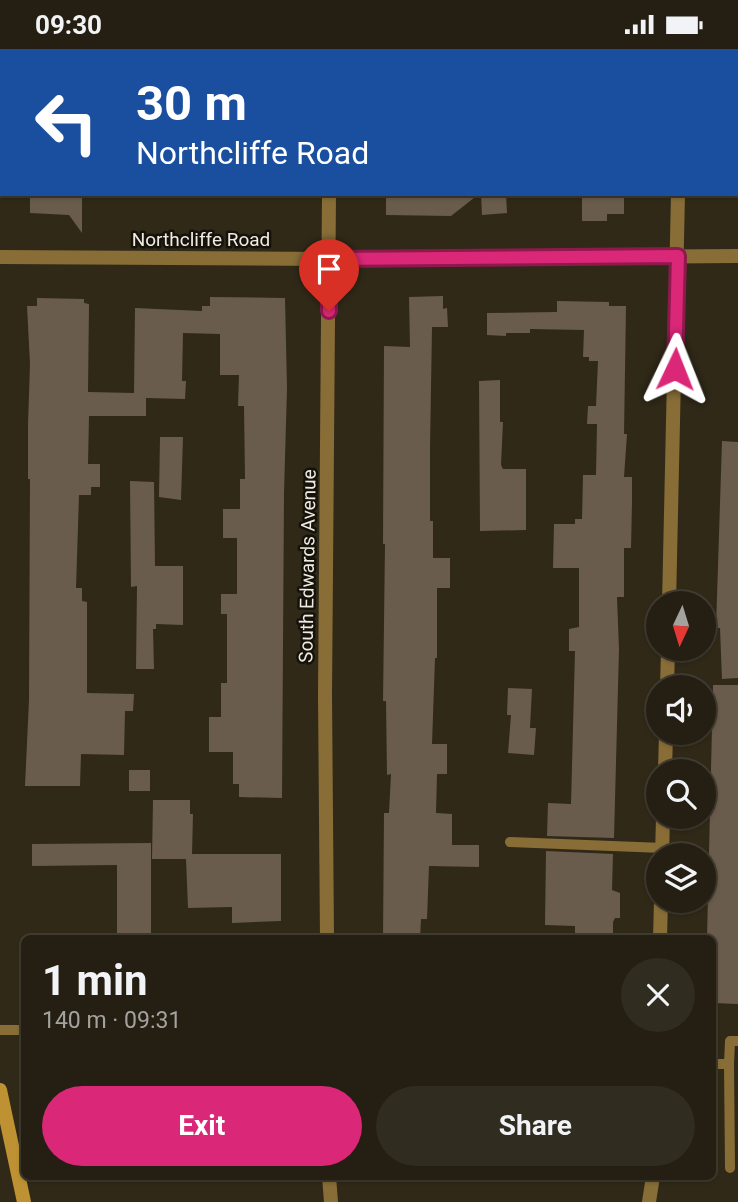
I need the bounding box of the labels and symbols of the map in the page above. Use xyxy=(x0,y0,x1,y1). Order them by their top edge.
street label: Northcliffe Road xyxy=(132,228,270,251)
pin xyxy=(299,239,359,311)
position arrow xyxy=(638,332,712,406)
street label: South Edwards Avenue xyxy=(294,469,321,663)
north arrow xyxy=(646,591,716,661)

